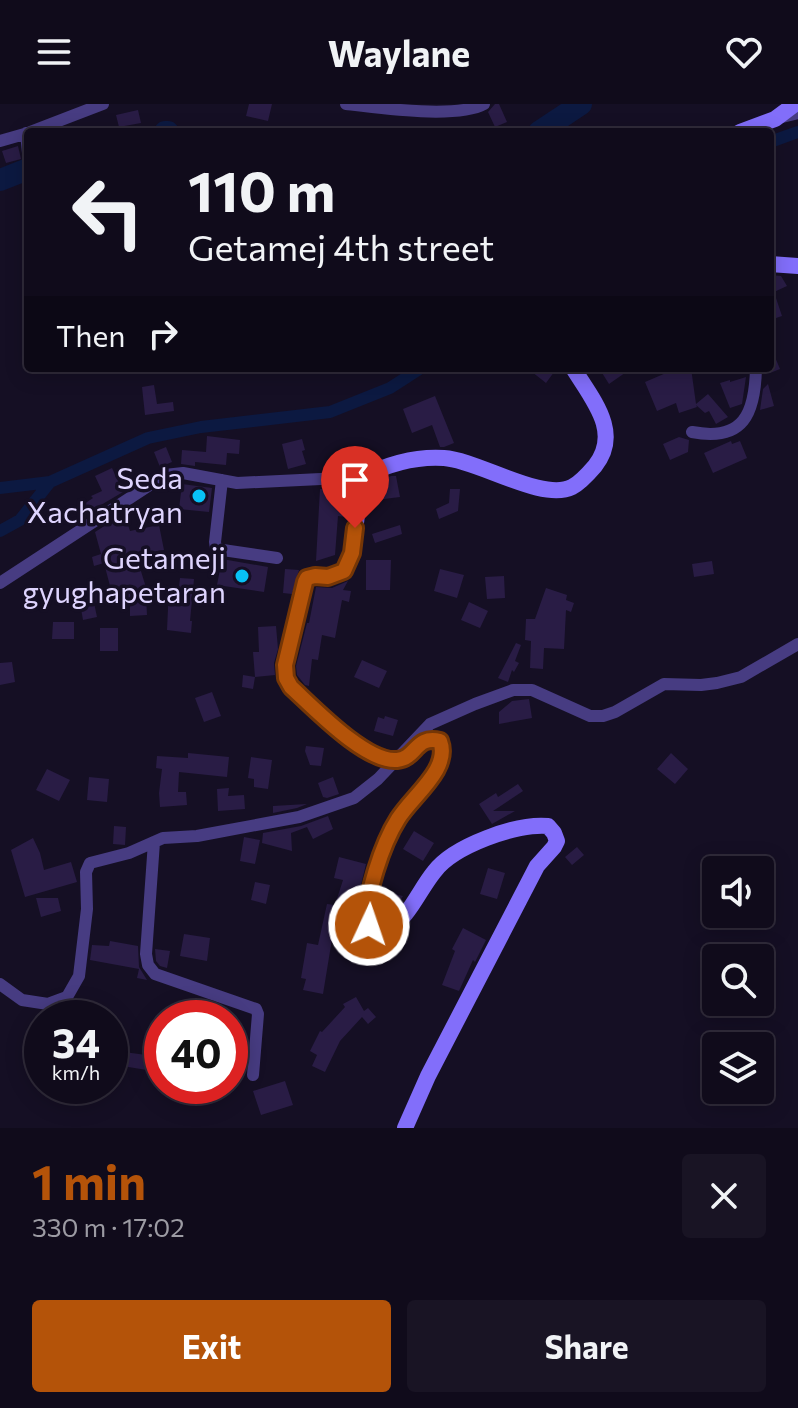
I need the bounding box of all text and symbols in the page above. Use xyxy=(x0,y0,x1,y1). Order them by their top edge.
icon: menu xyxy=(32,30,76,74)
text: Waylane xyxy=(328,30,470,74)
icon: heart xyxy=(722,30,766,74)
text: 110 m xyxy=(188,155,335,224)
icon: left xyxy=(56,160,160,264)
text: Getamej 4th street xyxy=(188,224,494,268)
icon: right xyxy=(141,312,185,356)
text: Then xyxy=(56,316,125,353)
pin xyxy=(321,446,389,528)
place label: Seda Xachatryan xyxy=(27,458,183,529)
icon: arrive xyxy=(333,458,377,502)
marker: Seda Xachatryan xyxy=(190,487,208,505)
place label: Getameji gyughapetaran xyxy=(22,538,226,609)
marker: Getameji gyughapetaran xyxy=(233,567,251,585)
map controls xyxy=(702,856,774,1104)
button: sound xyxy=(702,856,774,928)
position arrow xyxy=(327,883,411,967)
button: search xyxy=(702,944,774,1016)
speed limit sign: 40 xyxy=(144,1000,248,1104)
text: 34 xyxy=(52,1017,100,1066)
button: layers xyxy=(702,1032,774,1104)
text: km/h xyxy=(52,1060,100,1084)
text: 1 min xyxy=(32,1151,146,1210)
button: close xyxy=(682,1154,766,1238)
text: 330 m · 17:02 xyxy=(32,1211,185,1242)
button: Exit xyxy=(32,1300,391,1392)
button: Share xyxy=(407,1300,766,1392)

